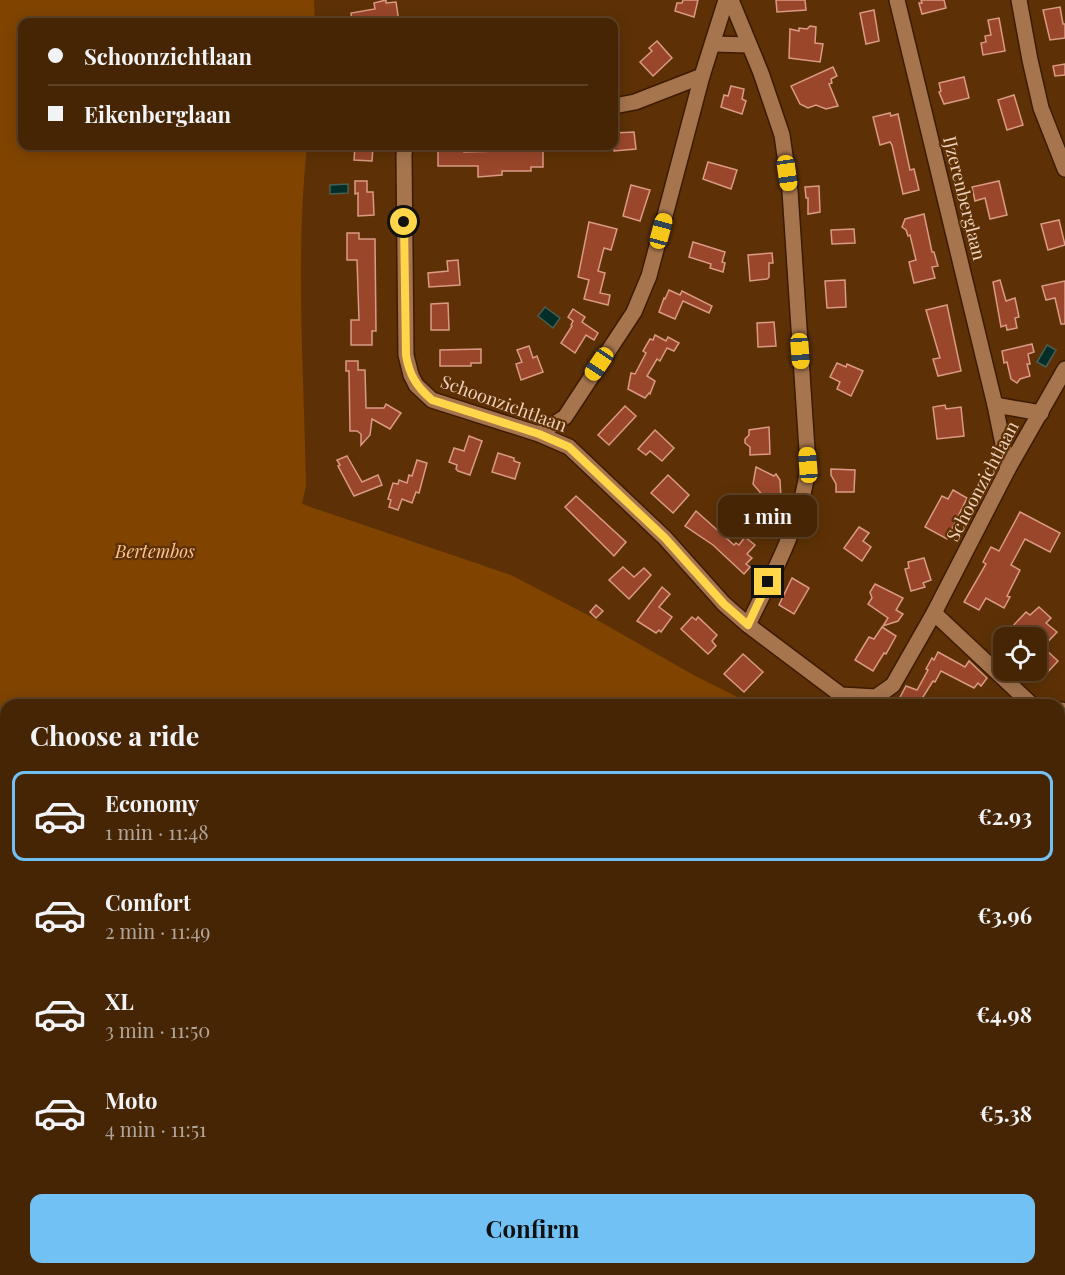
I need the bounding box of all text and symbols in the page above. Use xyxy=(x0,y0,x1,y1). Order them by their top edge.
text: Schoonzichtlaan xyxy=(84,41,252,71)
text: Eikenberglaan xyxy=(84,99,231,129)
street label: IJzerenberglaan xyxy=(938,133,992,263)
car xyxy=(776,154,798,192)
route start xyxy=(390,208,417,235)
car xyxy=(648,211,674,251)
car xyxy=(790,332,810,370)
car xyxy=(581,344,617,384)
street label: Schoonzichtlaan xyxy=(437,369,571,437)
street label: Schoonzichtlaan xyxy=(940,416,1024,545)
car xyxy=(798,446,818,484)
callout: 1 min xyxy=(718,495,818,537)
text: 1 min xyxy=(743,502,792,529)
park label: Bertembos xyxy=(114,539,195,563)
route end xyxy=(754,568,781,595)
map controls xyxy=(993,627,1047,681)
button: locate xyxy=(993,627,1047,681)
text: Choose a ride xyxy=(30,717,199,753)
text: Economy xyxy=(105,788,199,818)
icon: car xyxy=(33,789,87,843)
text: €2.93 xyxy=(978,801,1032,831)
text: 1 min · 11:48 xyxy=(105,818,209,845)
text: Comfort xyxy=(105,887,191,917)
icon: car xyxy=(33,888,87,942)
text: €3.96 xyxy=(977,900,1032,930)
text: 2 min · 11:49 xyxy=(105,917,211,944)
text: XL xyxy=(105,986,134,1016)
icon: car xyxy=(33,987,87,1041)
text: €4.98 xyxy=(976,999,1032,1029)
text: 3 min · 11:50 xyxy=(105,1016,210,1043)
text: Moto xyxy=(105,1085,158,1115)
icon: car xyxy=(33,1086,87,1140)
text: €5.38 xyxy=(980,1098,1032,1128)
text: 4 min · 11:51 xyxy=(105,1115,206,1142)
button: Confirm xyxy=(30,1194,1035,1263)

